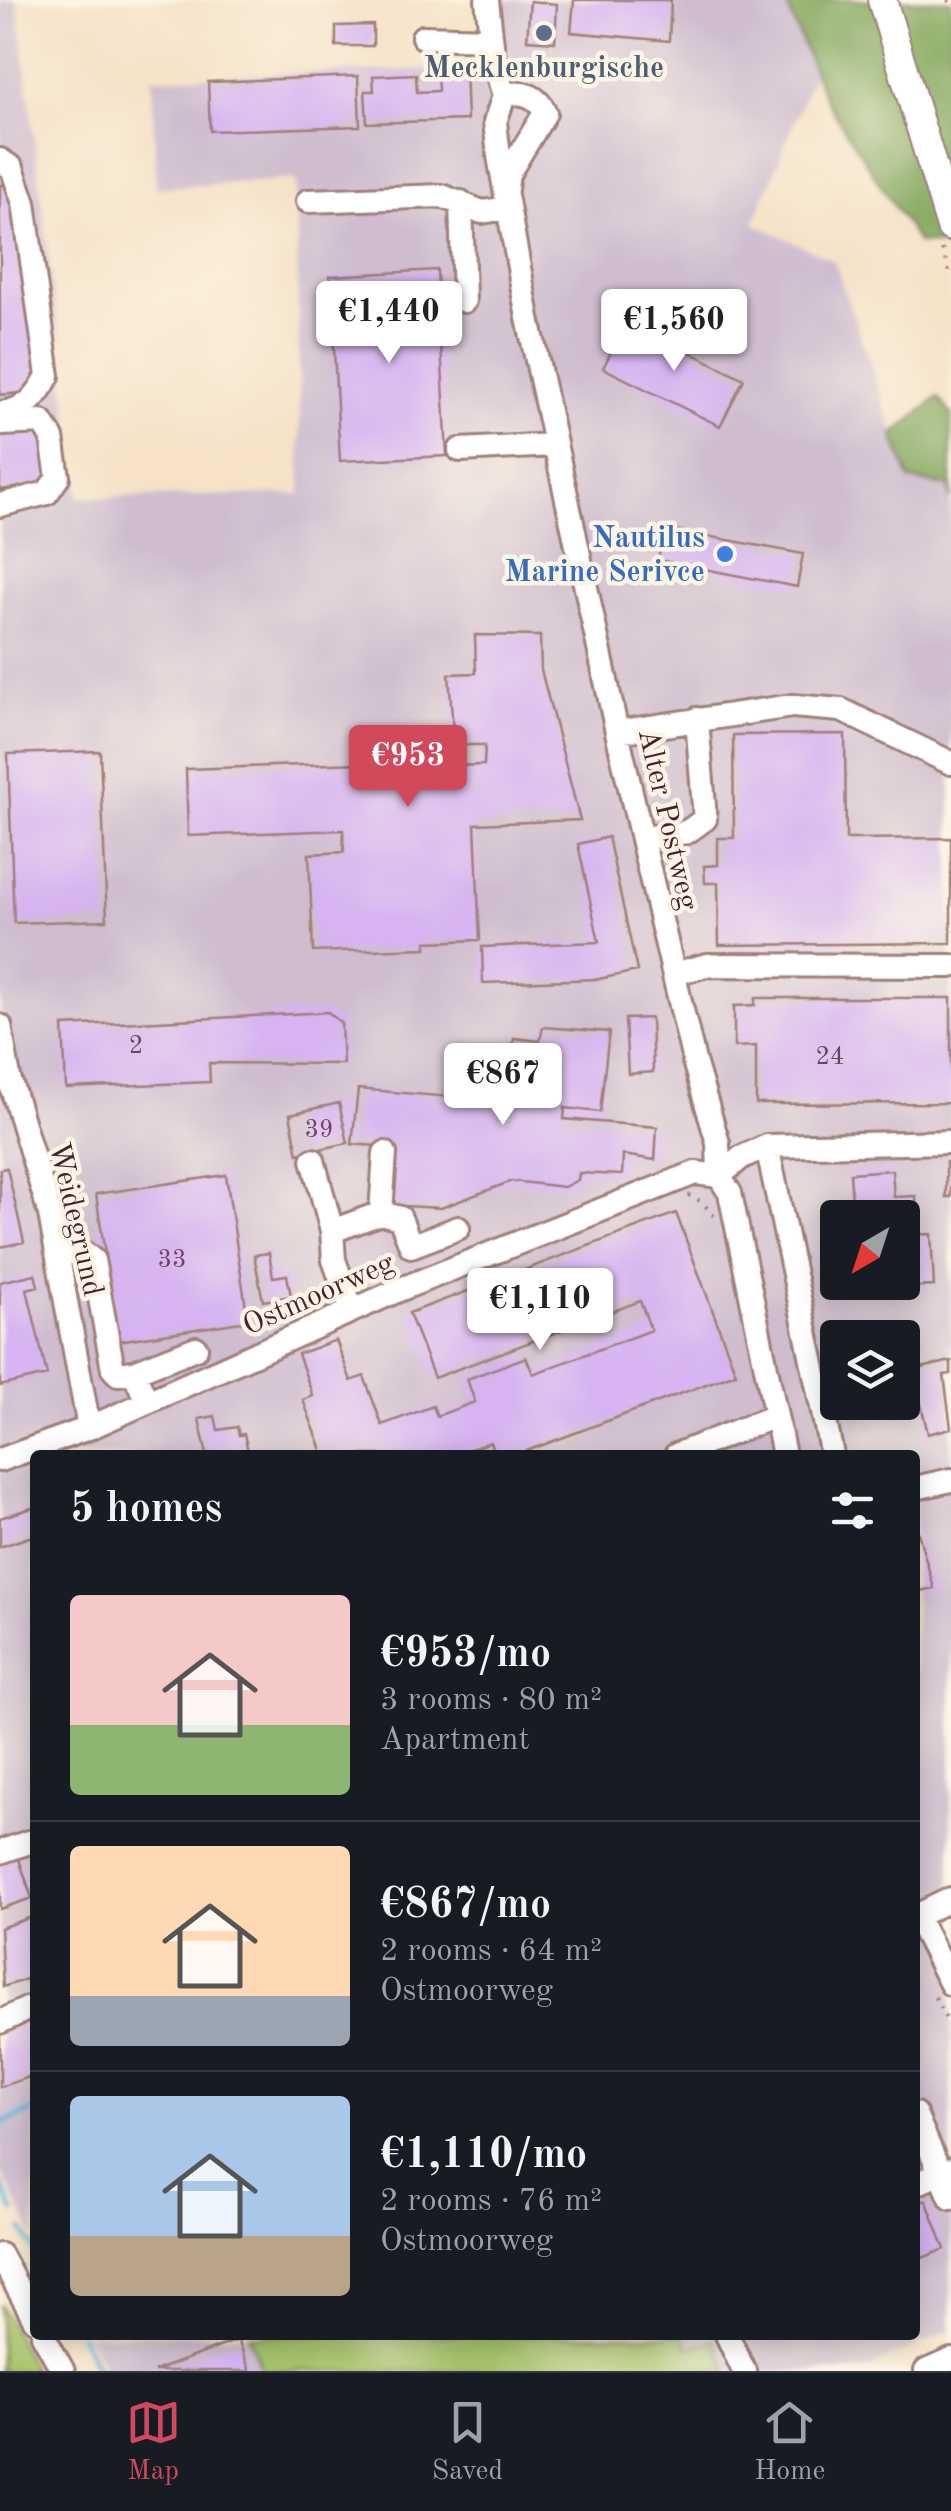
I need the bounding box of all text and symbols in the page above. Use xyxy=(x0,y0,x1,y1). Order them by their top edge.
marker: Mecklenburgische xyxy=(533,22,555,44)
place label: Mecklenburgische xyxy=(424,54,664,84)
pin: €1,440 xyxy=(308,281,470,366)
pin: €1,560 xyxy=(593,289,755,374)
text: €1,440 xyxy=(338,297,440,329)
text: €1,560 xyxy=(623,305,725,337)
place label: Nautilus Marine Serivce xyxy=(505,524,705,588)
marker: Nautilus Marine Serivce xyxy=(714,543,736,565)
pin: €953 xyxy=(349,725,467,810)
street label: Alter Postweg xyxy=(632,726,702,913)
text: €953 xyxy=(371,741,445,773)
house number: 2 xyxy=(129,1034,143,1059)
pin: €867 xyxy=(444,1043,562,1128)
house number: 24 xyxy=(815,1045,845,1070)
text: €867 xyxy=(466,1059,540,1091)
house number: 39 xyxy=(304,1118,334,1143)
street label: Weidegrund xyxy=(43,1140,107,1299)
north arrow xyxy=(820,1200,920,1300)
map controls xyxy=(820,1200,920,1420)
house number: 33 xyxy=(157,1248,187,1273)
street label: Ostmoorweg xyxy=(239,1248,399,1342)
pin: €1,110 xyxy=(459,1268,621,1353)
text: €1,110 xyxy=(489,1284,591,1316)
button: layers xyxy=(820,1320,920,1420)
icon: filters xyxy=(825,1483,880,1538)
text: 5 homes xyxy=(70,1489,222,1531)
text: €953/mo xyxy=(380,1634,551,1676)
icon: home xyxy=(150,1635,270,1755)
text: 3 rooms · 80 m² xyxy=(380,1685,602,1717)
text: Apartment xyxy=(380,1725,530,1757)
text: €867/mo xyxy=(380,1885,551,1927)
icon: home xyxy=(150,1886,270,2006)
text: 2 rooms · 64 m² xyxy=(380,1936,602,1968)
text: Ostmoorweg xyxy=(380,1976,553,2008)
text: €1,110/mo xyxy=(380,2135,587,2177)
icon: home xyxy=(150,2136,270,2256)
text: 2 rooms · 76 m² xyxy=(380,2186,602,2218)
text: Ostmoorweg xyxy=(380,2226,553,2258)
tab: Map xyxy=(126,2395,181,2490)
tab: Saved xyxy=(432,2395,503,2490)
tab: Home xyxy=(754,2395,825,2490)

